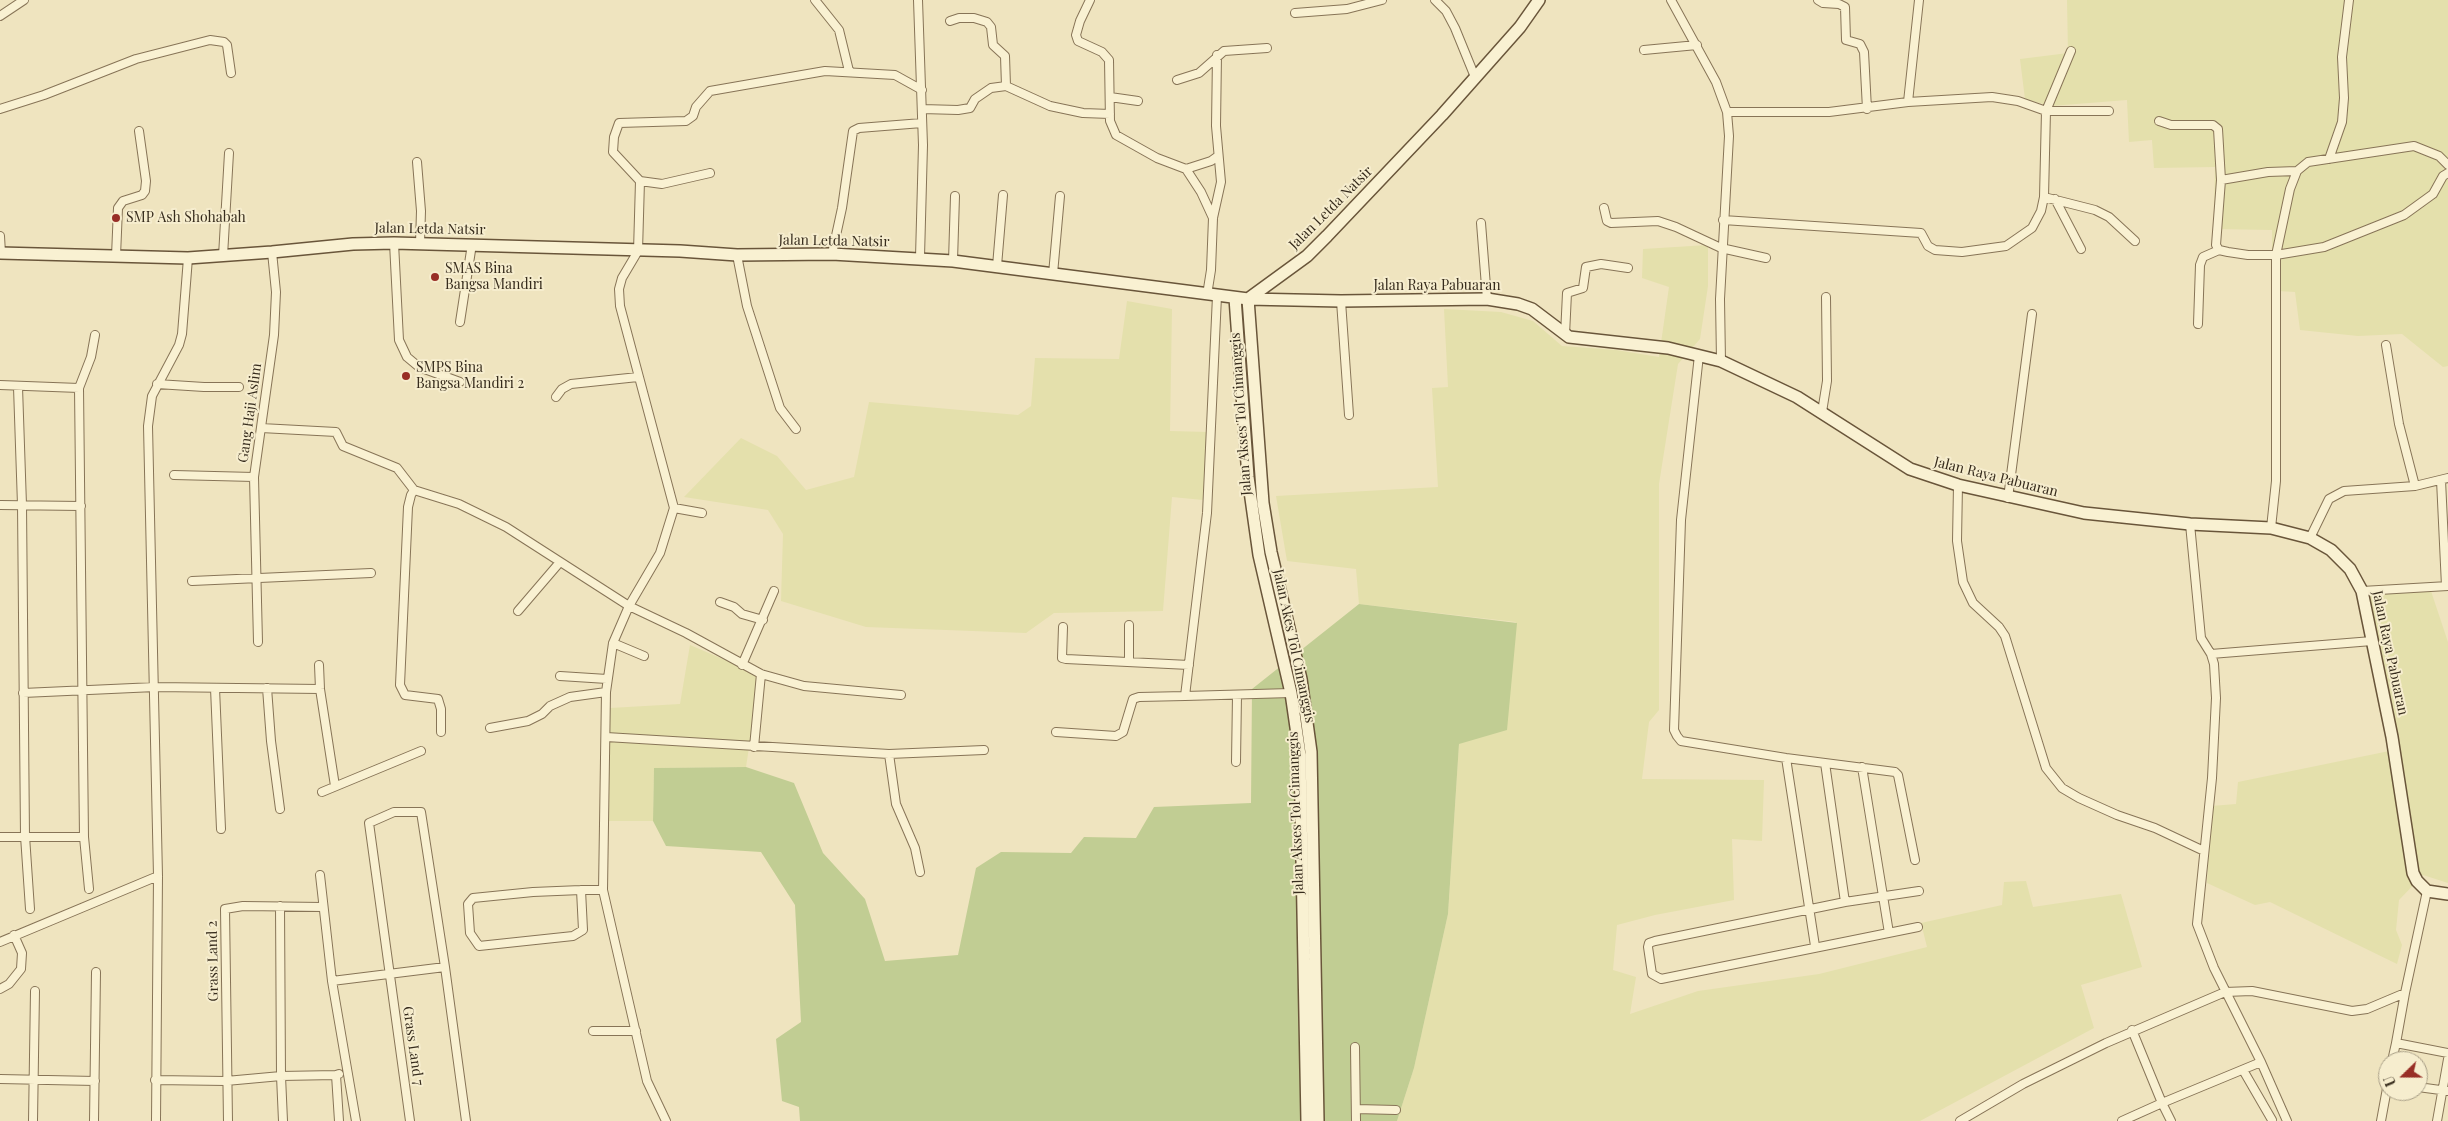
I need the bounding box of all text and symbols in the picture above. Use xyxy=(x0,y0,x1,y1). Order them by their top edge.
street label: Jalan Letda Natsir xyxy=(1286,163,1376,253)
place label: SMP Ash Shohabah xyxy=(126,210,246,226)
marker: SMP Ash Shohabah xyxy=(110,212,122,224)
street label: Jalan Letda Natsir xyxy=(374,220,486,238)
street label: Jalan Letda Natsir xyxy=(778,232,890,250)
place label: SMAS Bina Bangsa Mandiri xyxy=(445,261,543,294)
marker: SMAS Bina Bangsa Mandiri xyxy=(429,271,441,283)
street label: Jalan Raya Pabuaran xyxy=(1373,278,1501,294)
street label: Jalan Akses Tol Cimanggis xyxy=(1227,332,1255,496)
place label: SMPS Bina Bangsa Mandiri 2 xyxy=(416,360,524,392)
street label: Gang Haji Aslim xyxy=(235,362,265,464)
marker: SMPS Bina Bangsa Mandiri 2 xyxy=(400,370,412,382)
street label: Jalan Raya Pabuaran xyxy=(1932,453,2060,501)
street label: Jalan Akes Tol Cimanggis xyxy=(1270,568,1318,724)
street label: Jalan Raya Pabuaran xyxy=(2369,589,2411,717)
street label: Jalan Akses Tol Cimanggis xyxy=(1285,731,1307,895)
street label: Grass Land 2 xyxy=(204,920,222,1002)
street label: Grass Land 7 xyxy=(399,1005,427,1087)
north arrow xyxy=(2378,1051,2428,1101)
text: U xyxy=(2379,1073,2400,1089)

